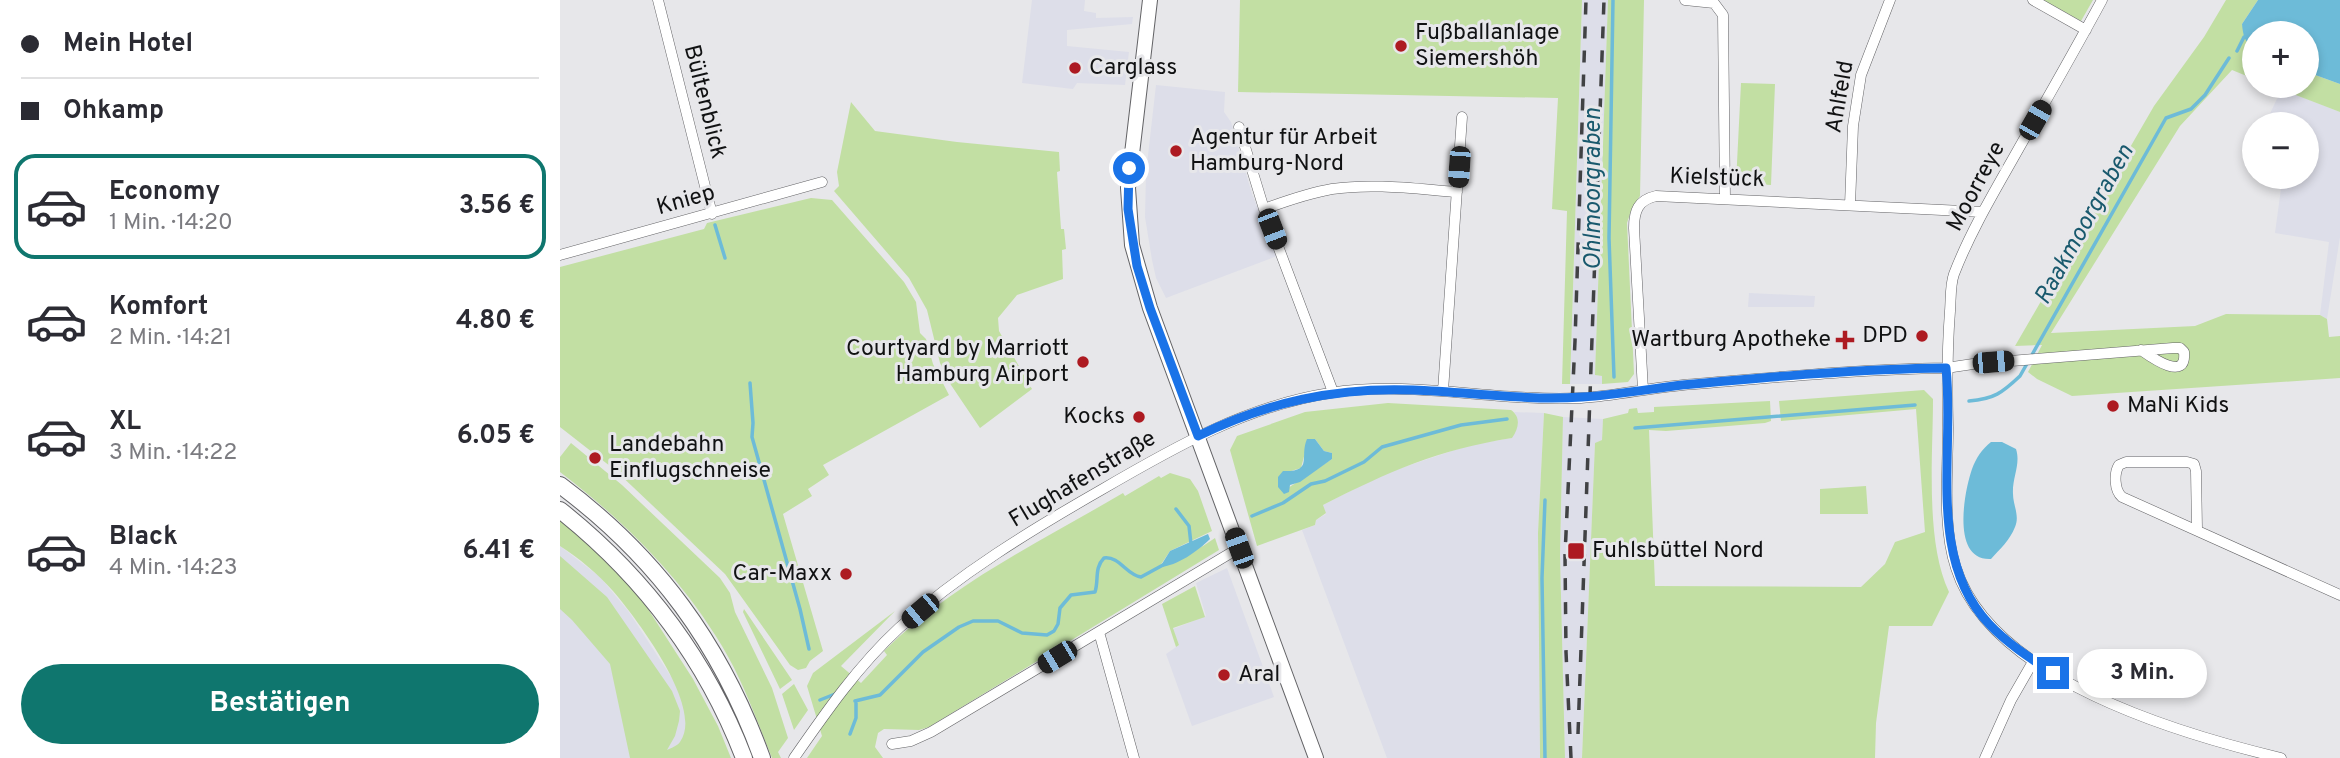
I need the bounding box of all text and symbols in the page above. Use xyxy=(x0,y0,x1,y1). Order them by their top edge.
place label: Fußballanlage Siemershöh xyxy=(1415,19,1559,74)
map controls xyxy=(2242,21,2319,189)
button: + xyxy=(2242,21,2319,98)
text: Mein Hotel xyxy=(63,28,193,61)
marker: Fußballanlage Siemershöh xyxy=(1393,38,1409,54)
street label: Bültenblick xyxy=(676,42,732,162)
place label: Carglass xyxy=(1089,54,1177,83)
street label: Ahlfeld xyxy=(1820,59,1862,135)
marker: Carglass xyxy=(1067,60,1083,76)
text: Ohkamp xyxy=(63,95,164,128)
car xyxy=(2016,97,2055,143)
water label: Ohlmoorgraben xyxy=(1579,108,1609,270)
button: − xyxy=(2242,112,2319,189)
place label: Agentur für Arbeit Hamburg-Nord xyxy=(1190,124,1378,179)
street label: Moorreye xyxy=(1941,137,2013,237)
water label: Raakmoorgraben xyxy=(2029,140,2141,310)
marker: Agentur für Arbeit Hamburg-Nord xyxy=(1168,143,1184,159)
car xyxy=(1448,145,1471,189)
route start xyxy=(1113,152,1145,184)
street label: Kielstück xyxy=(1669,163,1765,195)
icon: car xyxy=(25,175,88,238)
text: Economy xyxy=(109,176,220,209)
street label: Kniep xyxy=(653,179,719,223)
text: 3.56 € xyxy=(459,190,535,223)
car xyxy=(1255,206,1290,252)
text: 1 Min. · 14:20 xyxy=(109,209,233,238)
icon: car xyxy=(25,290,88,353)
text: Komfort xyxy=(109,291,208,324)
text: 4.80 € xyxy=(456,305,535,338)
place label: DPD xyxy=(1862,322,1908,351)
text: 2 Min. · 14:21 xyxy=(109,324,232,353)
place label: Wartburg Apotheke xyxy=(1631,326,1831,355)
marker: DPD xyxy=(1914,328,1930,344)
marker: Wartburg Apotheke xyxy=(1837,332,1853,348)
place label: Courtyard by Marriott Hamburg Airport xyxy=(846,335,1069,390)
car xyxy=(1972,350,2015,374)
marker: Courtyard by Marriott Hamburg Airport xyxy=(1075,354,1091,370)
place label: MaNi Kids xyxy=(2127,392,2229,421)
marker: MaNi Kids xyxy=(2105,398,2121,414)
place label: Kocks xyxy=(1063,403,1125,432)
icon: car xyxy=(25,405,88,468)
text: XL xyxy=(109,406,141,439)
marker: Kocks xyxy=(1131,409,1147,425)
text: 6.05 € xyxy=(457,420,535,453)
street label: Flughafenstraße xyxy=(1004,425,1162,535)
place label: Landebahn Einflugschneise xyxy=(609,431,771,486)
text: 3 Min. · 14:22 xyxy=(109,439,237,468)
marker: Landebahn Einflugschneise xyxy=(587,450,603,466)
icon: car xyxy=(25,520,88,583)
text: Black xyxy=(109,521,178,554)
car xyxy=(1222,525,1257,571)
text: 6.41 € xyxy=(463,535,535,568)
place label: Fuhlsbüttel Nord xyxy=(1592,537,1764,566)
marker: Fuhlsbüttel Nord xyxy=(1566,541,1586,561)
text: 4 Min. · 14:23 xyxy=(109,554,238,583)
place label: Car-Maxx xyxy=(733,560,832,589)
marker: Car-Maxx xyxy=(838,566,854,582)
car xyxy=(898,589,943,633)
car xyxy=(1034,637,1081,677)
callout: 3 Min. xyxy=(2078,648,2207,698)
route end xyxy=(2037,657,2069,689)
text: 3 Min. xyxy=(2110,659,2174,688)
place label: Aral xyxy=(1238,661,1280,690)
button: Bestätigen xyxy=(21,664,539,744)
marker: Aral xyxy=(1216,667,1232,683)

